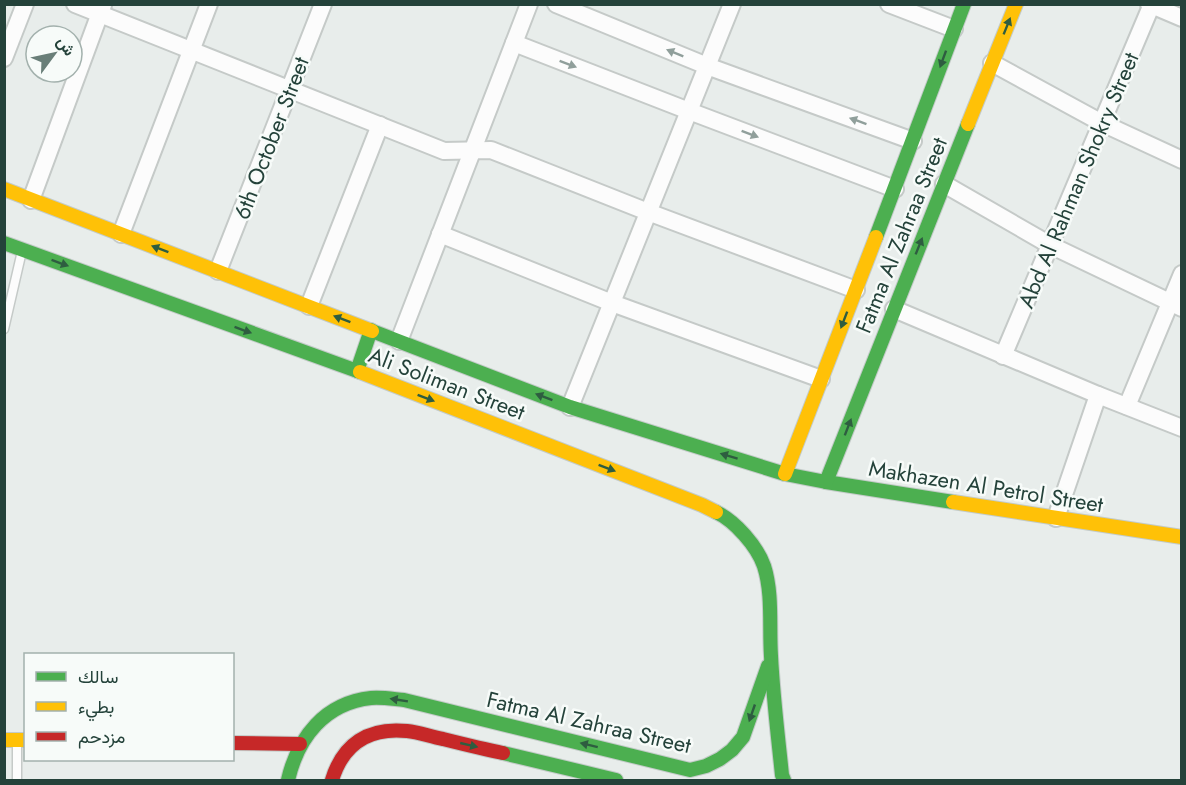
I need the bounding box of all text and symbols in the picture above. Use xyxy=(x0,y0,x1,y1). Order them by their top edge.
one-way arrow xyxy=(1003,17,1012,35)
north arrow xyxy=(24,24,84,84)
text: ش xyxy=(51,32,81,60)
street label: Abd Al Rahman Shokry Street xyxy=(1010,47,1147,313)
one-way arrow xyxy=(666,48,684,57)
one-way arrow xyxy=(938,50,948,68)
street label: 6th October Street xyxy=(225,51,317,224)
one-way arrow xyxy=(560,59,578,69)
one-way arrow xyxy=(849,116,867,125)
one-way arrow xyxy=(741,130,759,139)
street label: Fatma Al Zahraa Street xyxy=(847,132,955,338)
one-way arrow xyxy=(915,237,924,255)
one-way arrow xyxy=(151,244,169,253)
one-way arrow xyxy=(51,259,69,269)
one-way arrow xyxy=(839,311,849,329)
one-way arrow xyxy=(333,314,351,323)
one-way arrow xyxy=(234,325,252,335)
street label: Ali Soliman Street xyxy=(364,338,530,428)
one-way arrow xyxy=(535,392,553,401)
one-way arrow xyxy=(417,393,435,403)
one-way arrow xyxy=(843,418,853,436)
one-way arrow xyxy=(720,451,738,460)
street label: Makhazen Al Petrol Street xyxy=(866,452,1106,520)
one-way arrow xyxy=(599,464,617,474)
legend xyxy=(24,653,234,761)
text: سالك xyxy=(78,664,118,690)
street label: Fatma Al Zahraa Street xyxy=(484,683,695,761)
text: بطيء xyxy=(78,694,114,722)
one-way arrow xyxy=(389,695,408,704)
one-way arrow xyxy=(747,704,756,722)
text: مزدحم xyxy=(78,724,125,750)
one-way arrow xyxy=(579,740,598,750)
one-way arrow xyxy=(459,741,478,751)

